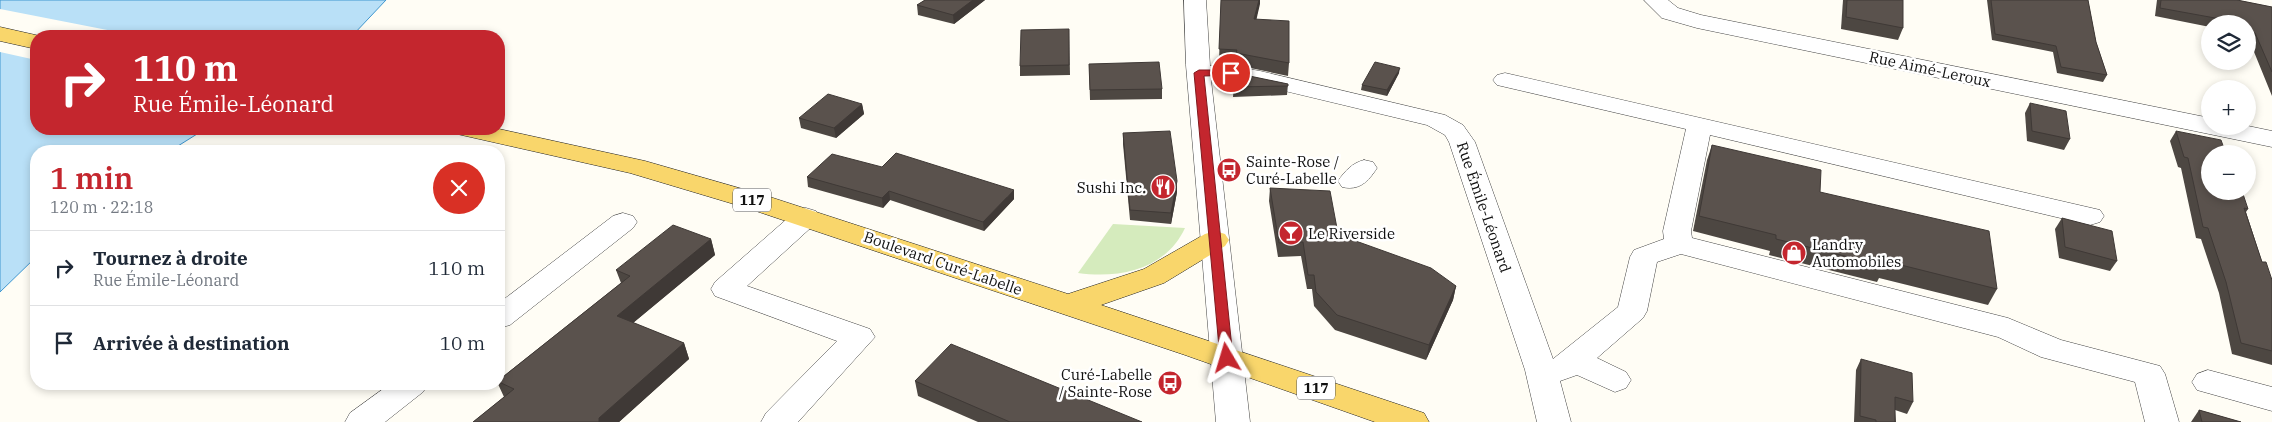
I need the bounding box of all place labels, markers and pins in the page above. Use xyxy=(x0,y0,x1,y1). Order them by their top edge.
pin xyxy=(1210,52,1252,94)
place label: Sainte-Rose / Curé-Labelle xyxy=(1246,152,1339,188)
bus stop icon: Sainte-Rose / Curé-Labelle xyxy=(1216,157,1242,183)
restaurant icon: Sushi Inc. xyxy=(1150,174,1176,200)
place label: Sushi Inc. xyxy=(1077,178,1146,197)
bar icon: Le Riverside xyxy=(1278,220,1304,246)
place label: Le Riverside xyxy=(1308,224,1395,243)
place label: Landry Automobiles xyxy=(1812,235,1901,271)
shop icon: Landry Automobiles xyxy=(1781,240,1807,266)
place label: Curé-Labelle / Sainte-Rose xyxy=(1059,365,1152,401)
bus stop icon: Curé-Labelle / Sainte-Rose xyxy=(1157,370,1183,396)

